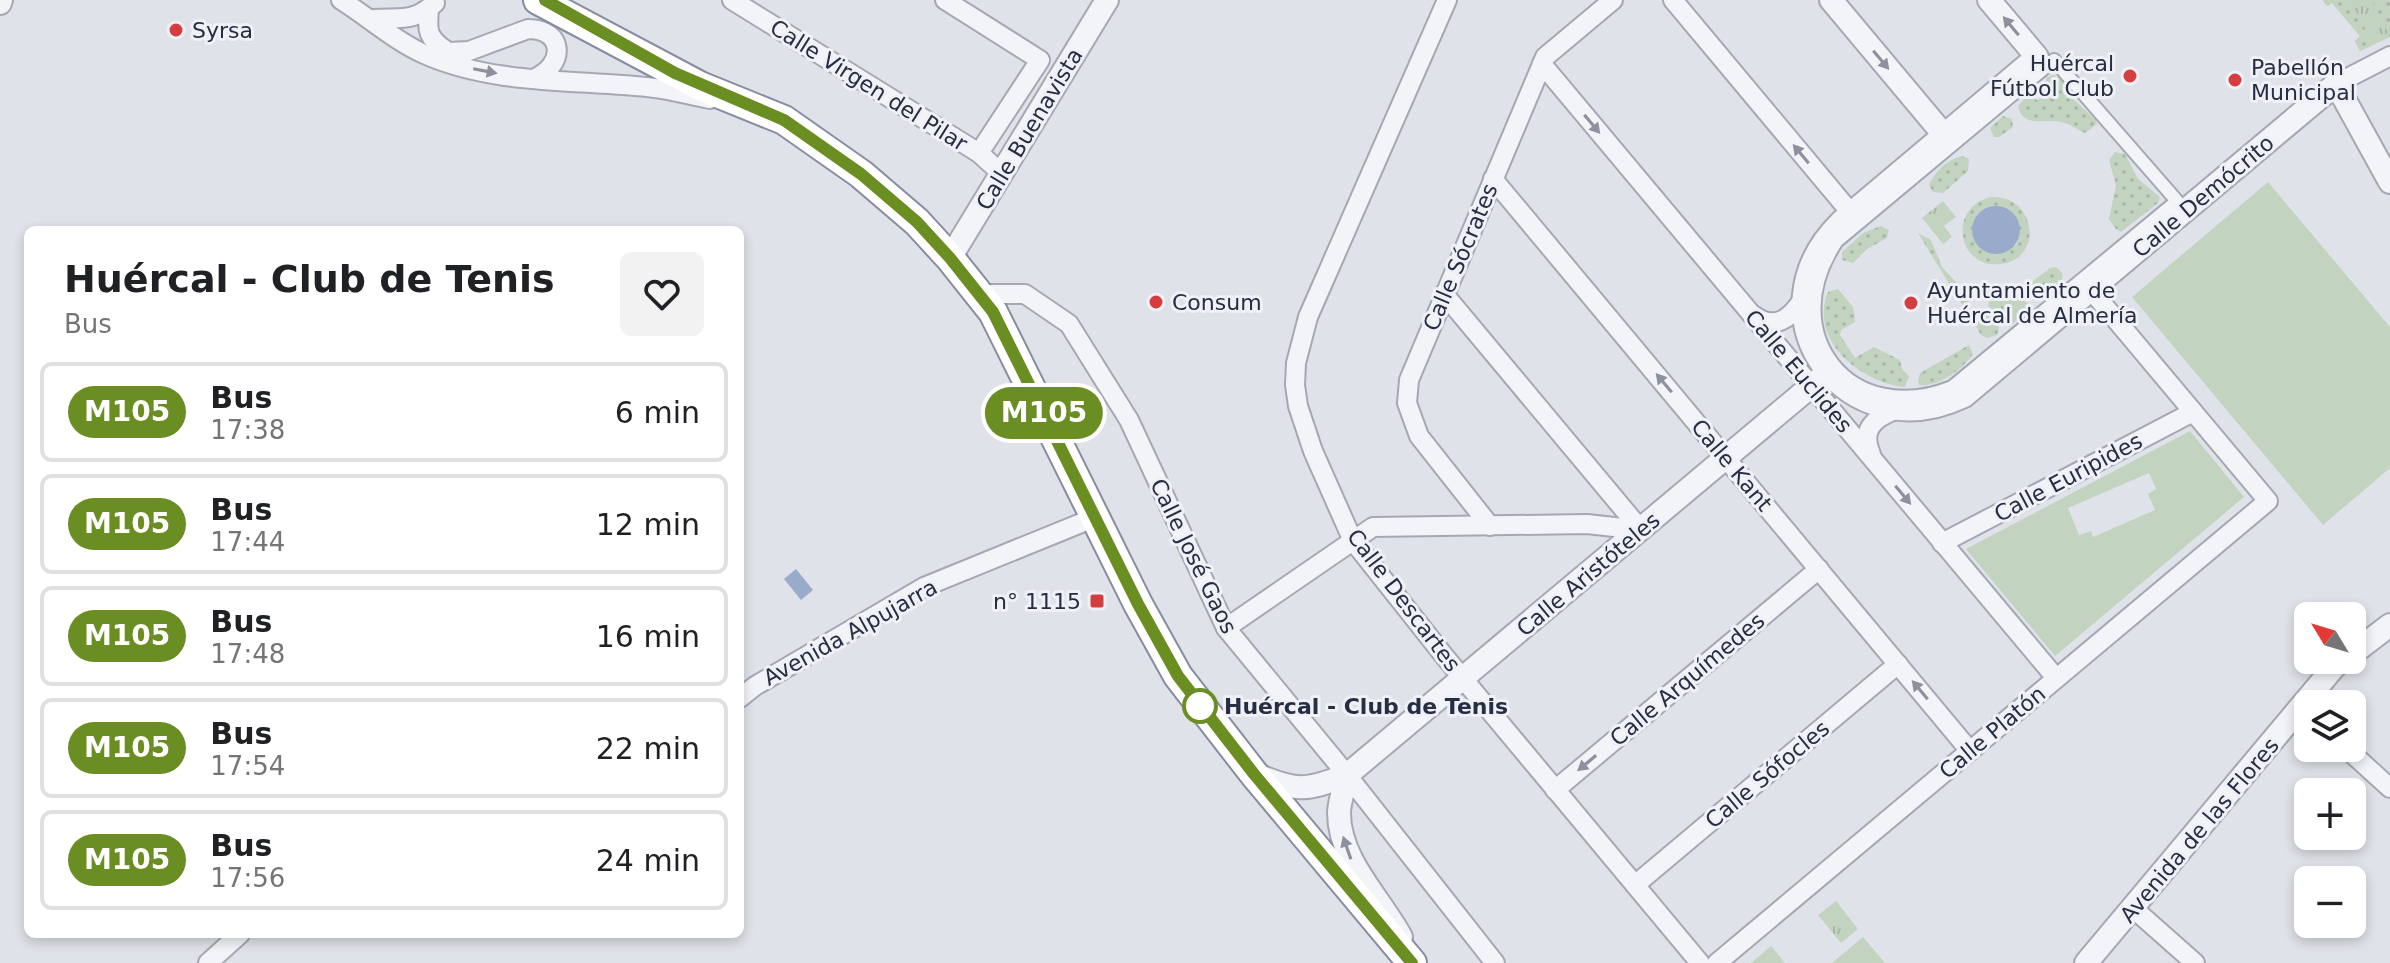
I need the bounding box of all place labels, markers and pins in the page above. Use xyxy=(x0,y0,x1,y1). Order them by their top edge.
place label: Syrsa xyxy=(192,18,253,43)
marker: Syrsa xyxy=(167,21,185,39)
place label: Huércal Fútbol Club xyxy=(1990,51,2114,101)
place label: Pabellón Municipal xyxy=(2251,55,2356,105)
marker: Huércal Fútbol Club xyxy=(2121,67,2139,85)
marker: Pabellón Municipal xyxy=(2226,71,2244,89)
place label: Ayuntamiento de Huércal de Almería xyxy=(1927,278,2138,328)
place label: Consum xyxy=(1172,290,1262,315)
marker: Consum xyxy=(1147,293,1165,311)
marker: Ayuntamiento de Huércal de Almería xyxy=(1902,294,1920,312)
place label: n° 1115 xyxy=(993,589,1081,614)
marker: n° 1115 xyxy=(1088,592,1106,610)
marker: Huércal - Club de Tenis xyxy=(1183,689,1217,723)
place label: Huércal - Club de Tenis xyxy=(1224,694,1508,719)

